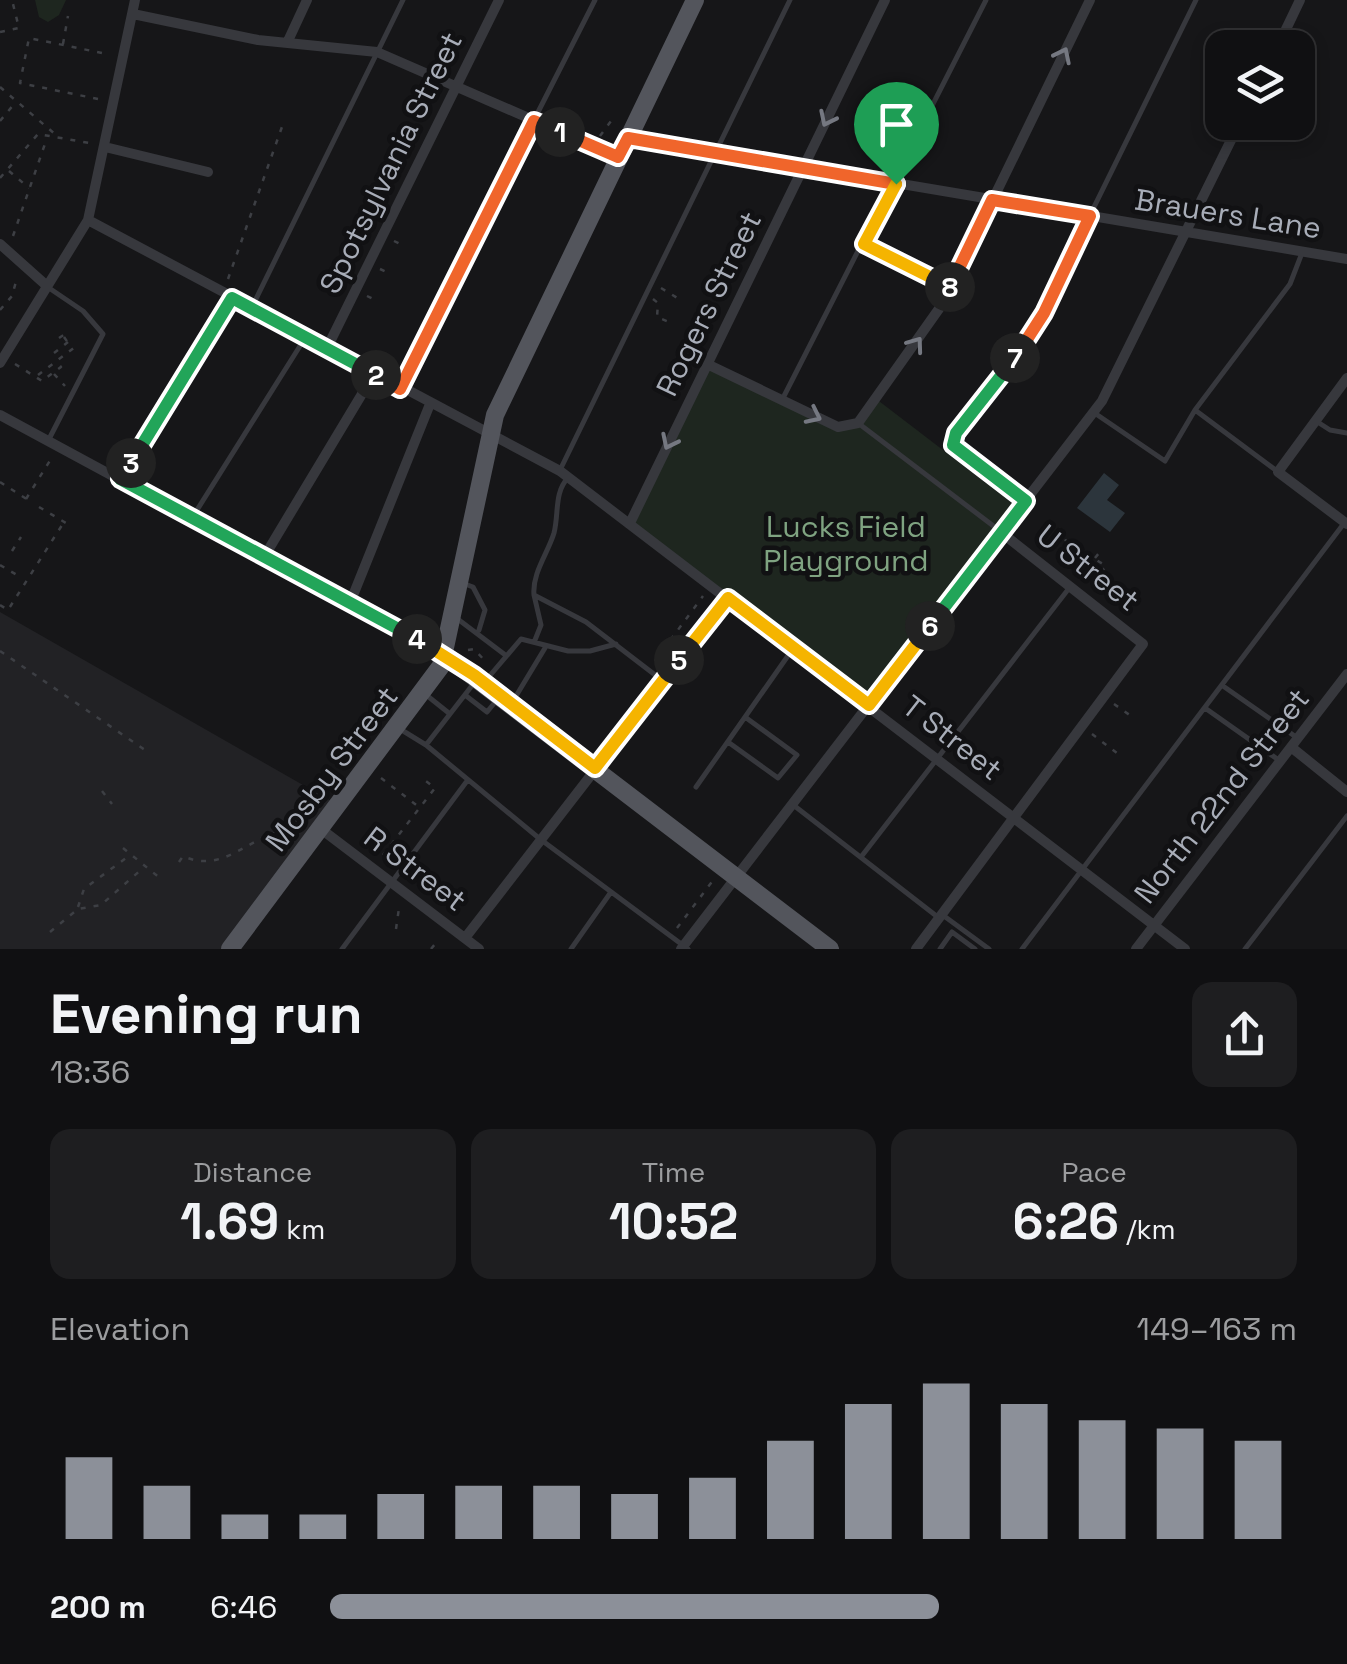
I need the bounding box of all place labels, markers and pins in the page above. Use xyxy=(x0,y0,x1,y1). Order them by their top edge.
pin xyxy=(854,82,939,185)
pin: 1 xyxy=(535,107,585,157)
pin: 8 xyxy=(925,262,975,312)
pin: 7 xyxy=(990,333,1040,383)
pin: 2 xyxy=(351,350,401,400)
pin: 3 xyxy=(106,438,156,488)
pin: 6 xyxy=(905,601,955,651)
pin: 4 xyxy=(392,614,442,664)
pin: 5 xyxy=(654,635,704,685)

